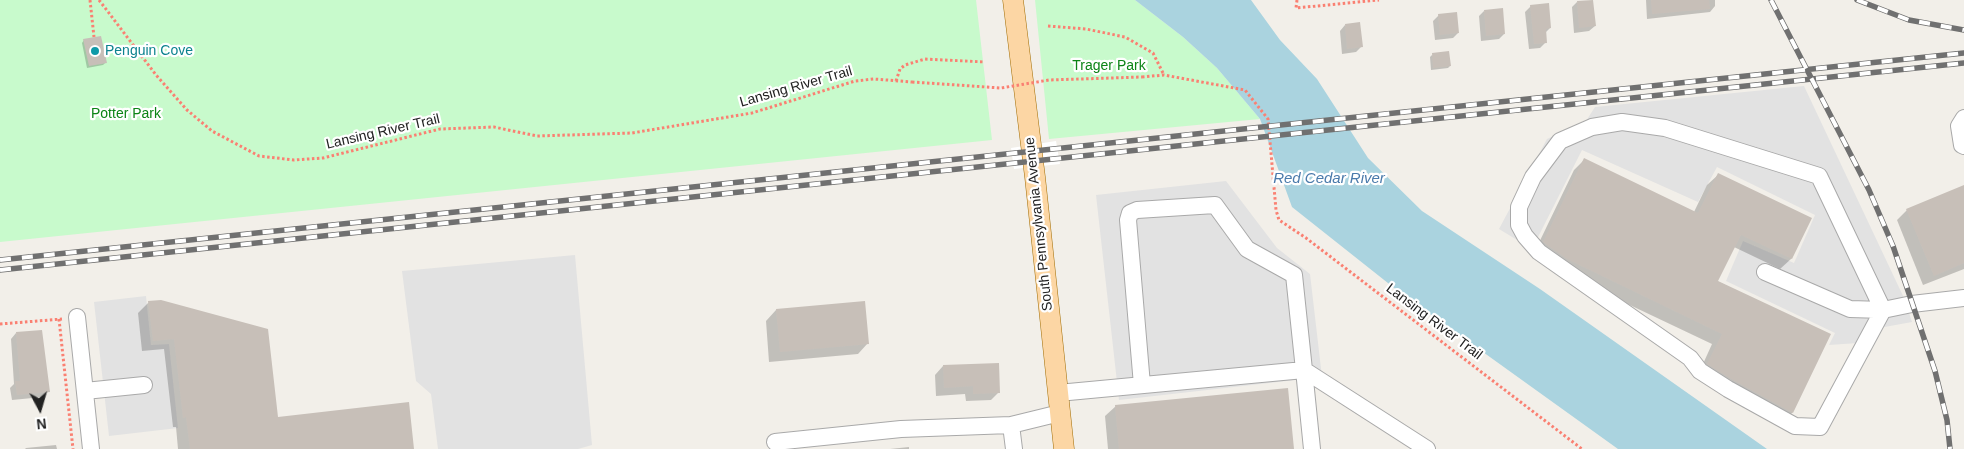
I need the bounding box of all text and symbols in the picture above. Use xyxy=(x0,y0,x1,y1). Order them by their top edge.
place label: Penguin Cove xyxy=(105,43,193,59)
marker: Penguin Cove xyxy=(89,45,101,57)
park label: Trager Park xyxy=(1072,58,1146,74)
street label: Lansing River Trail xyxy=(738,63,854,111)
park label: Potter Park xyxy=(91,106,161,122)
street label: Lansing River Trail xyxy=(325,111,441,153)
street label: South Pennsylvania Avenue xyxy=(1022,136,1056,312)
water label: Red Cedar River xyxy=(1273,170,1385,188)
street label: Lansing River Trail xyxy=(1383,280,1485,364)
north arrow xyxy=(15,384,65,434)
text: N xyxy=(36,415,47,432)

